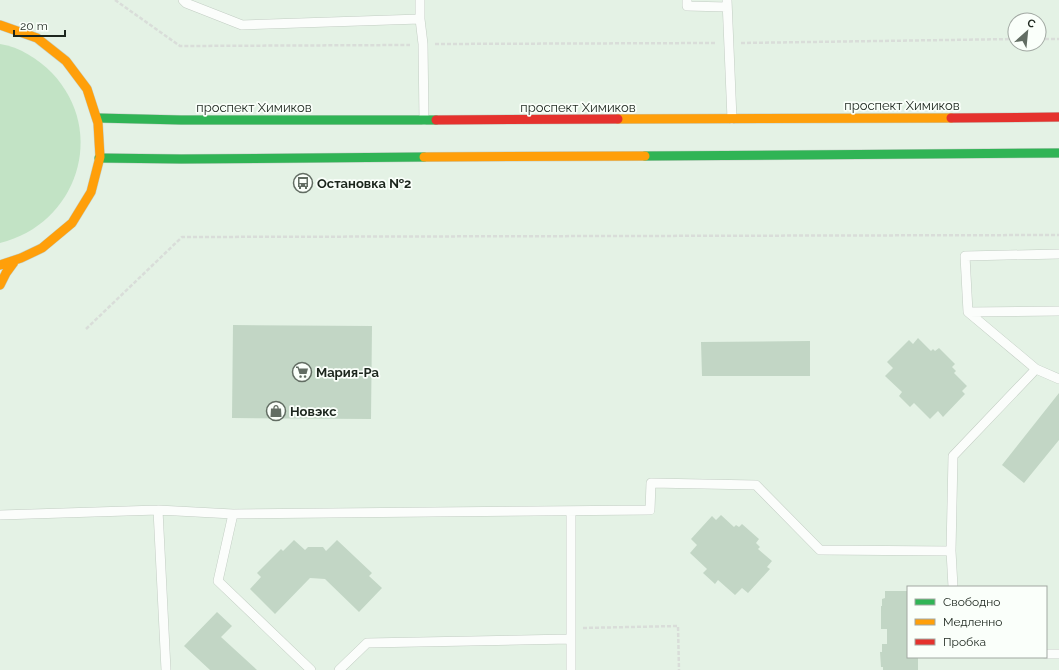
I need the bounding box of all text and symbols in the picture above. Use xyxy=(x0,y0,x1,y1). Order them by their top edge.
scale bar xyxy=(14,12,65,38)
north arrow xyxy=(1007,12,1047,52)
text: С xyxy=(1025,16,1038,31)
text: 20 m xyxy=(20,19,48,33)
street label: проспект Химиков xyxy=(844,98,960,113)
street label: проспект Химиков xyxy=(196,100,312,115)
street label: проспект Химиков xyxy=(520,100,636,115)
bus stop icon: Остановка №2 xyxy=(292,172,314,194)
place label: Остановка №2 xyxy=(317,176,411,191)
supermarket icon: Мария-Ра xyxy=(291,361,313,383)
place label: Мария-Ра xyxy=(316,365,380,380)
shop icon: Новэкс xyxy=(265,400,287,422)
place label: Новэкс xyxy=(290,404,337,419)
legend xyxy=(907,586,1047,658)
text: Свободно xyxy=(943,595,1000,609)
text: Медленно xyxy=(943,615,1002,629)
text: Пробка xyxy=(943,635,986,649)

